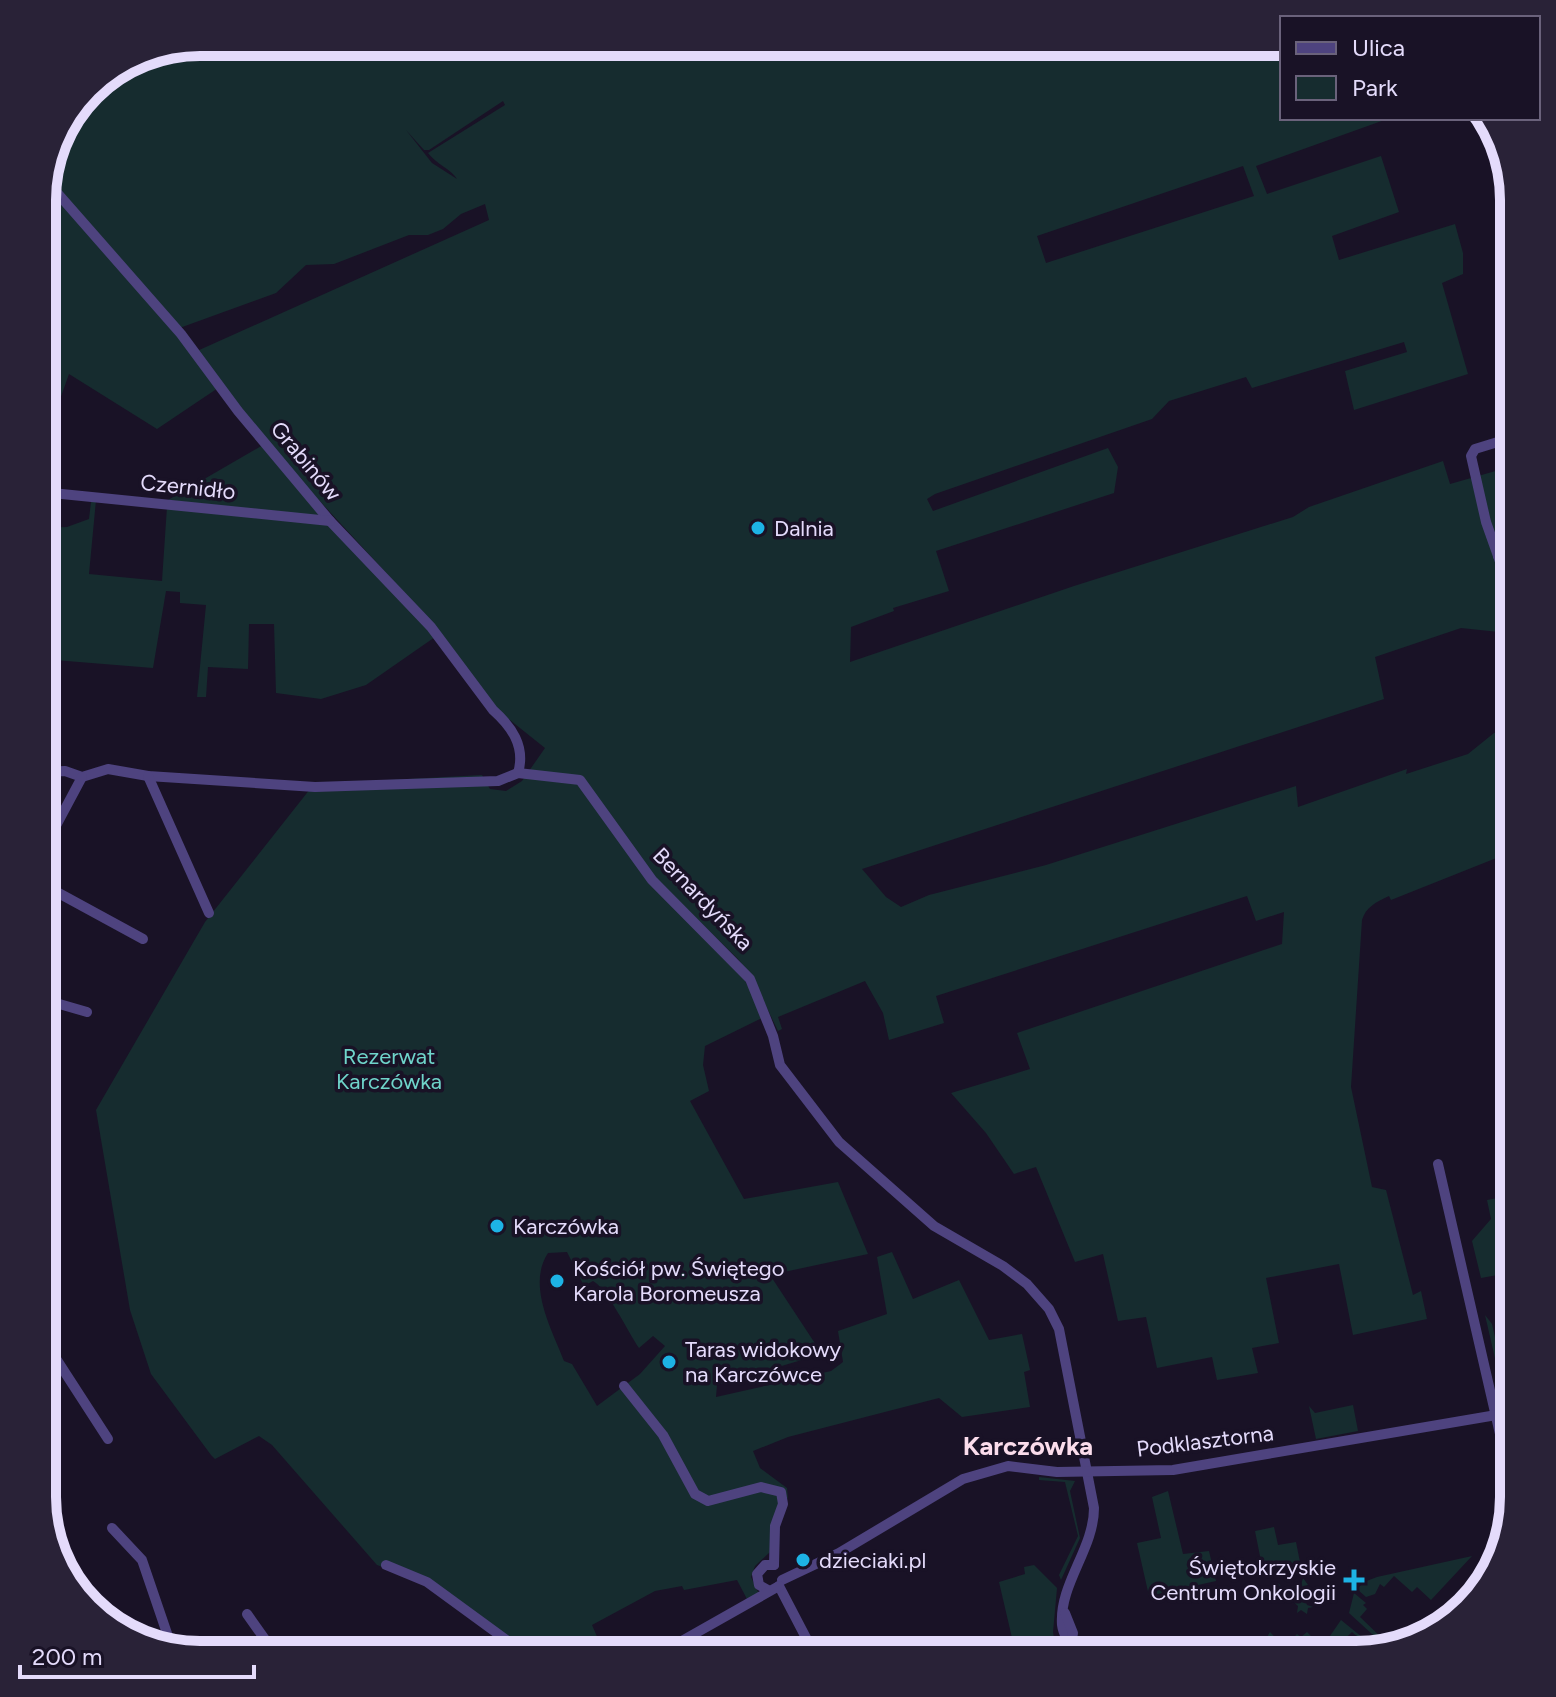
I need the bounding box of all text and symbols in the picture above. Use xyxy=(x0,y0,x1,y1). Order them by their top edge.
legend xyxy=(1280,16,1540,120)
text: Ulica xyxy=(1352,33,1405,62)
text: Park xyxy=(1352,73,1398,102)
street label: Grabinów xyxy=(265,416,347,507)
street label: Czernidło xyxy=(139,469,237,505)
place label: Dalnia xyxy=(774,515,834,542)
marker: Dalnia xyxy=(749,519,767,537)
street label: Bernardyńska xyxy=(647,842,759,956)
park label: Rezerwat Karczówka xyxy=(336,1043,442,1095)
place label: Karczówka xyxy=(513,1213,619,1240)
marker: Karczówka xyxy=(488,1217,506,1235)
place label: Kościół pw. Świętego Karola Boromeusza xyxy=(573,1255,785,1307)
marker: Kościół pw. Świętego Karola Boromeusza xyxy=(548,1272,566,1290)
place label: Taras widokowy na Karczówce xyxy=(685,1336,842,1388)
marker: Taras widokowy na Karczówce xyxy=(660,1353,678,1371)
street label: Podklasztorna xyxy=(1135,1419,1275,1463)
district label: Karczówka xyxy=(963,1430,1093,1462)
place label: dzieciaki.pl xyxy=(819,1547,926,1574)
marker: dzieciaki.pl xyxy=(794,1551,812,1569)
place label: Świętokrzyskie Centrum Onkologii xyxy=(1150,1554,1336,1606)
marker: Świętokrzyskie Centrum Onkologii xyxy=(1343,1569,1365,1591)
scale bar xyxy=(20,1629,254,1679)
text: 200 m xyxy=(32,1642,103,1671)

